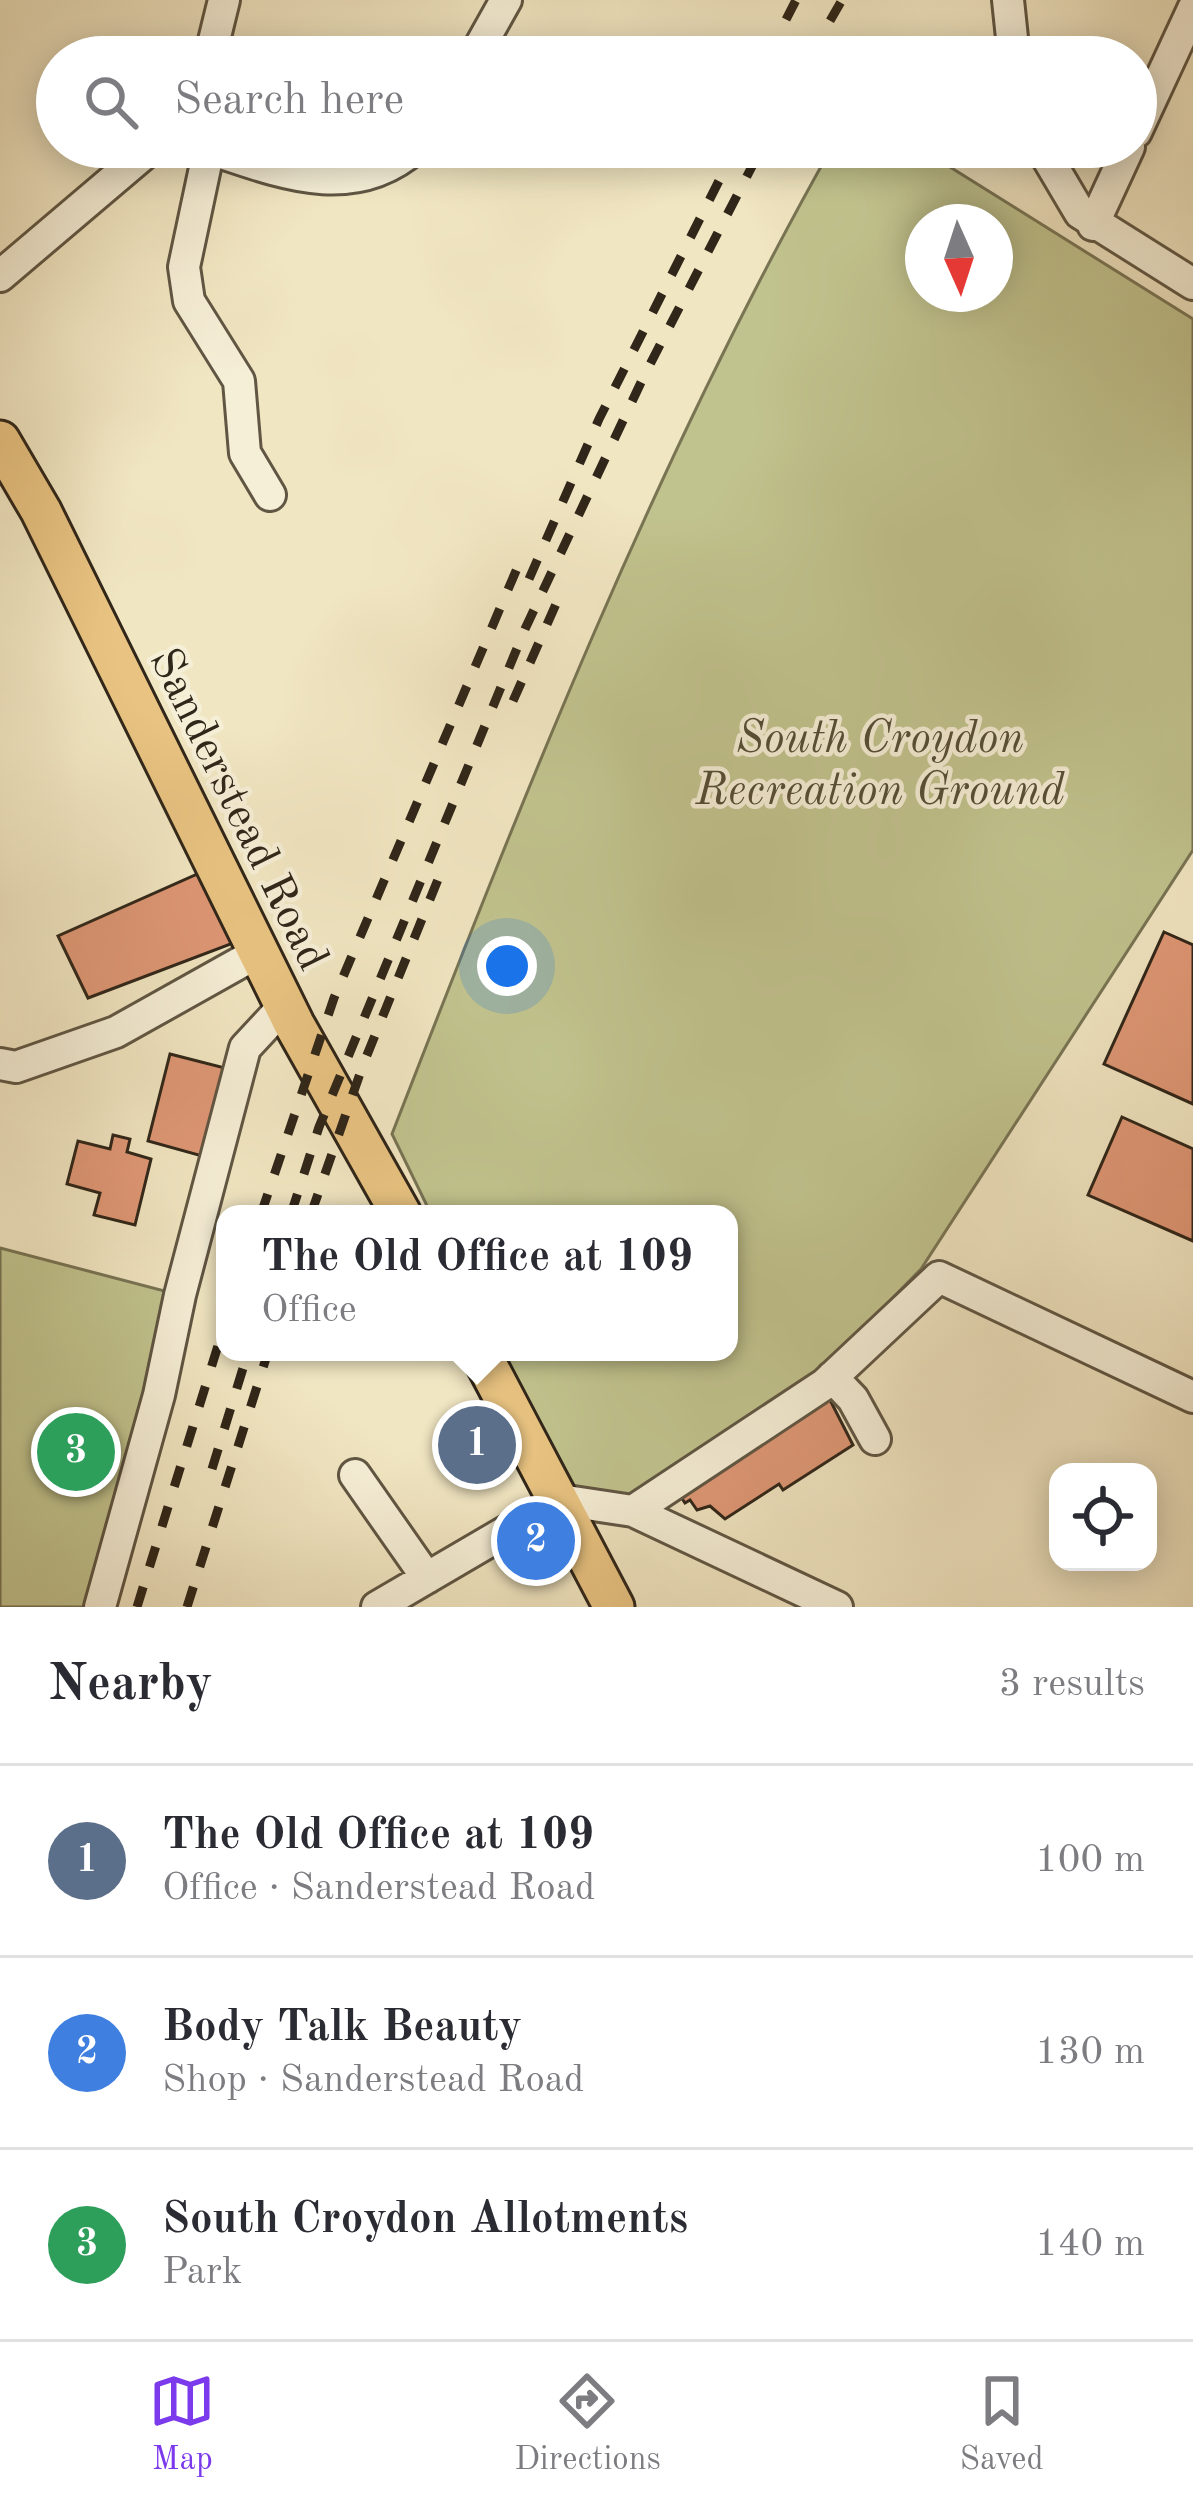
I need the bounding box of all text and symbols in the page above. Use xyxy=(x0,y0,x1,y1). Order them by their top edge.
search box xyxy=(36,36,1157,168)
icon: search xyxy=(78,69,144,135)
text: Search here xyxy=(174,79,404,124)
north arrow xyxy=(905,204,1013,312)
street label: Sanderstead Road xyxy=(140,642,334,978)
park label: South Croydon Recreation Ground xyxy=(694,717,1066,815)
your location xyxy=(477,936,537,996)
popup xyxy=(216,1205,738,1361)
text: The Old Office at 109 xyxy=(261,1236,693,1281)
text: Office xyxy=(261,1291,357,1330)
pin: 1 xyxy=(438,1400,516,1490)
pin: 3 xyxy=(37,1407,115,1497)
map controls xyxy=(1049,1463,1157,1571)
button: locate xyxy=(1049,1463,1157,1571)
pin: 2 xyxy=(497,1496,575,1586)
text: Nearby xyxy=(48,1660,213,1711)
text: 3 results xyxy=(999,1665,1145,1704)
text: The Old Office at 109 xyxy=(162,1814,594,1859)
text: 1 xyxy=(76,1841,98,1880)
text: 100 m xyxy=(1035,1841,1145,1880)
text: Office · Sanderstead Road xyxy=(162,1869,595,1908)
text: Body Talk Beauty xyxy=(162,2006,522,2051)
text: 2 xyxy=(76,2033,98,2072)
text: 130 m xyxy=(1035,2033,1145,2072)
text: Shop · Sanderstead Road xyxy=(162,2061,584,2100)
text: South Croydon Allotments xyxy=(162,2198,688,2243)
text: 3 xyxy=(76,2225,98,2264)
text: 140 m xyxy=(1035,2225,1145,2264)
text: Park xyxy=(162,2253,242,2292)
tab: Map xyxy=(149,2368,215,2481)
tab: Directions xyxy=(514,2368,661,2481)
tab: Saved xyxy=(960,2368,1044,2481)

